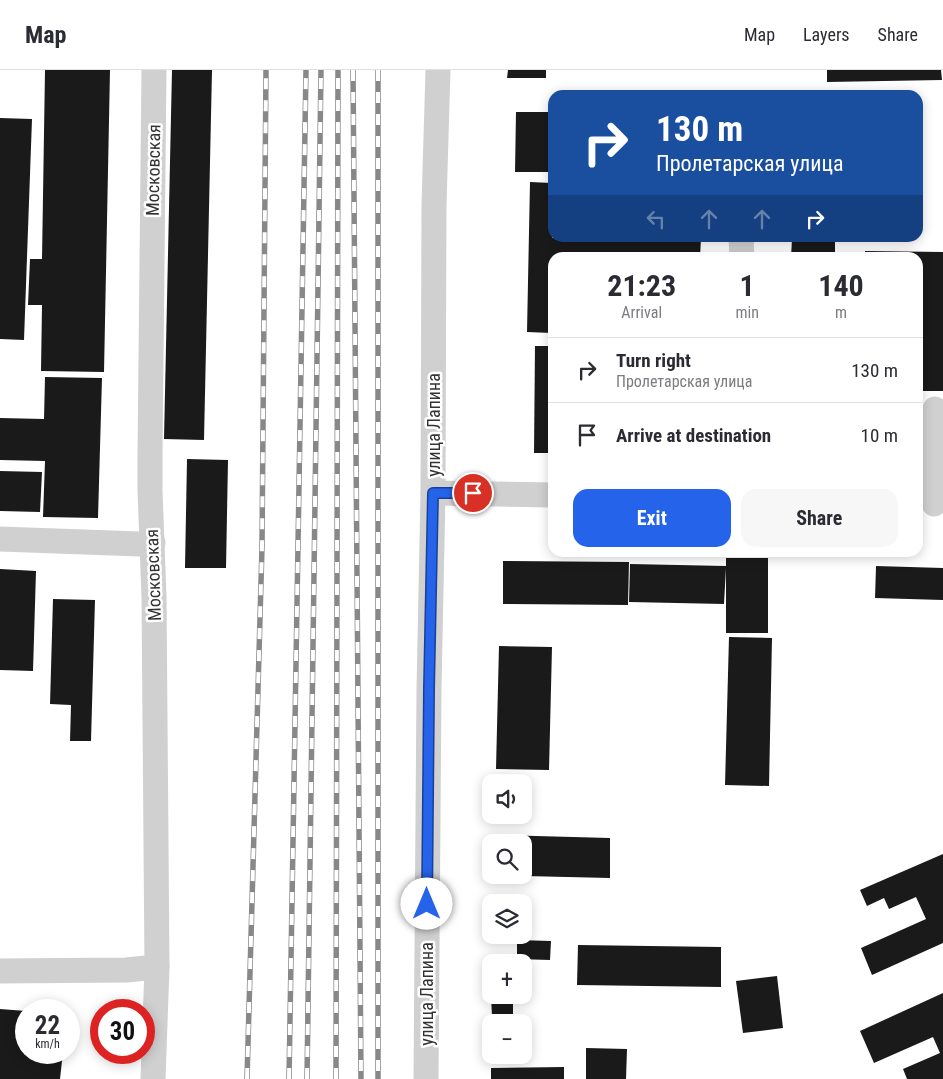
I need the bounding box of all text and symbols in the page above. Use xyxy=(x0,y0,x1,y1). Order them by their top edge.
text: Map xyxy=(25,21,66,49)
text: Map xyxy=(744,24,775,45)
text: Layers xyxy=(803,24,850,45)
text: Share xyxy=(878,24,918,45)
text: 130 m xyxy=(656,109,743,150)
icon: right xyxy=(573,110,638,175)
street label: Московская xyxy=(142,124,164,216)
text: Пролетарская улица xyxy=(656,151,844,176)
icon: left xyxy=(642,205,670,233)
icon: ahead xyxy=(695,205,723,233)
icon: ahead xyxy=(748,205,776,233)
icon: right xyxy=(801,205,829,233)
text: 21:23 xyxy=(607,268,676,303)
text: 1 xyxy=(740,268,755,303)
text: 140 xyxy=(818,268,864,303)
text: Arrival xyxy=(621,303,662,322)
text: min xyxy=(735,303,759,322)
text: m xyxy=(835,303,847,322)
text: Turn right xyxy=(616,349,691,372)
icon: right xyxy=(573,356,601,384)
text: 130 m xyxy=(851,359,898,382)
text: Пролетарская улица xyxy=(616,372,752,391)
street label: улица Лапина xyxy=(423,373,444,477)
icon: arrive xyxy=(573,421,601,449)
text: Arrive at destination xyxy=(616,424,771,447)
text: 10 m xyxy=(861,424,898,447)
pin xyxy=(452,472,494,514)
icon: arrive xyxy=(459,479,487,507)
button: Exit xyxy=(573,489,731,547)
button: Share xyxy=(741,489,898,547)
street label: Московская xyxy=(141,529,165,621)
map controls xyxy=(482,774,532,1064)
button: sound xyxy=(482,774,532,824)
button: search xyxy=(482,834,532,884)
position arrow xyxy=(400,877,452,929)
button: layers xyxy=(482,894,532,944)
street label: улица Лапина xyxy=(416,942,437,1046)
button: + xyxy=(482,954,532,1004)
speed limit sign: 30 xyxy=(90,999,155,1064)
text: 22 xyxy=(35,1011,60,1040)
button: − xyxy=(482,1014,532,1064)
text: km/h xyxy=(35,1037,60,1051)

